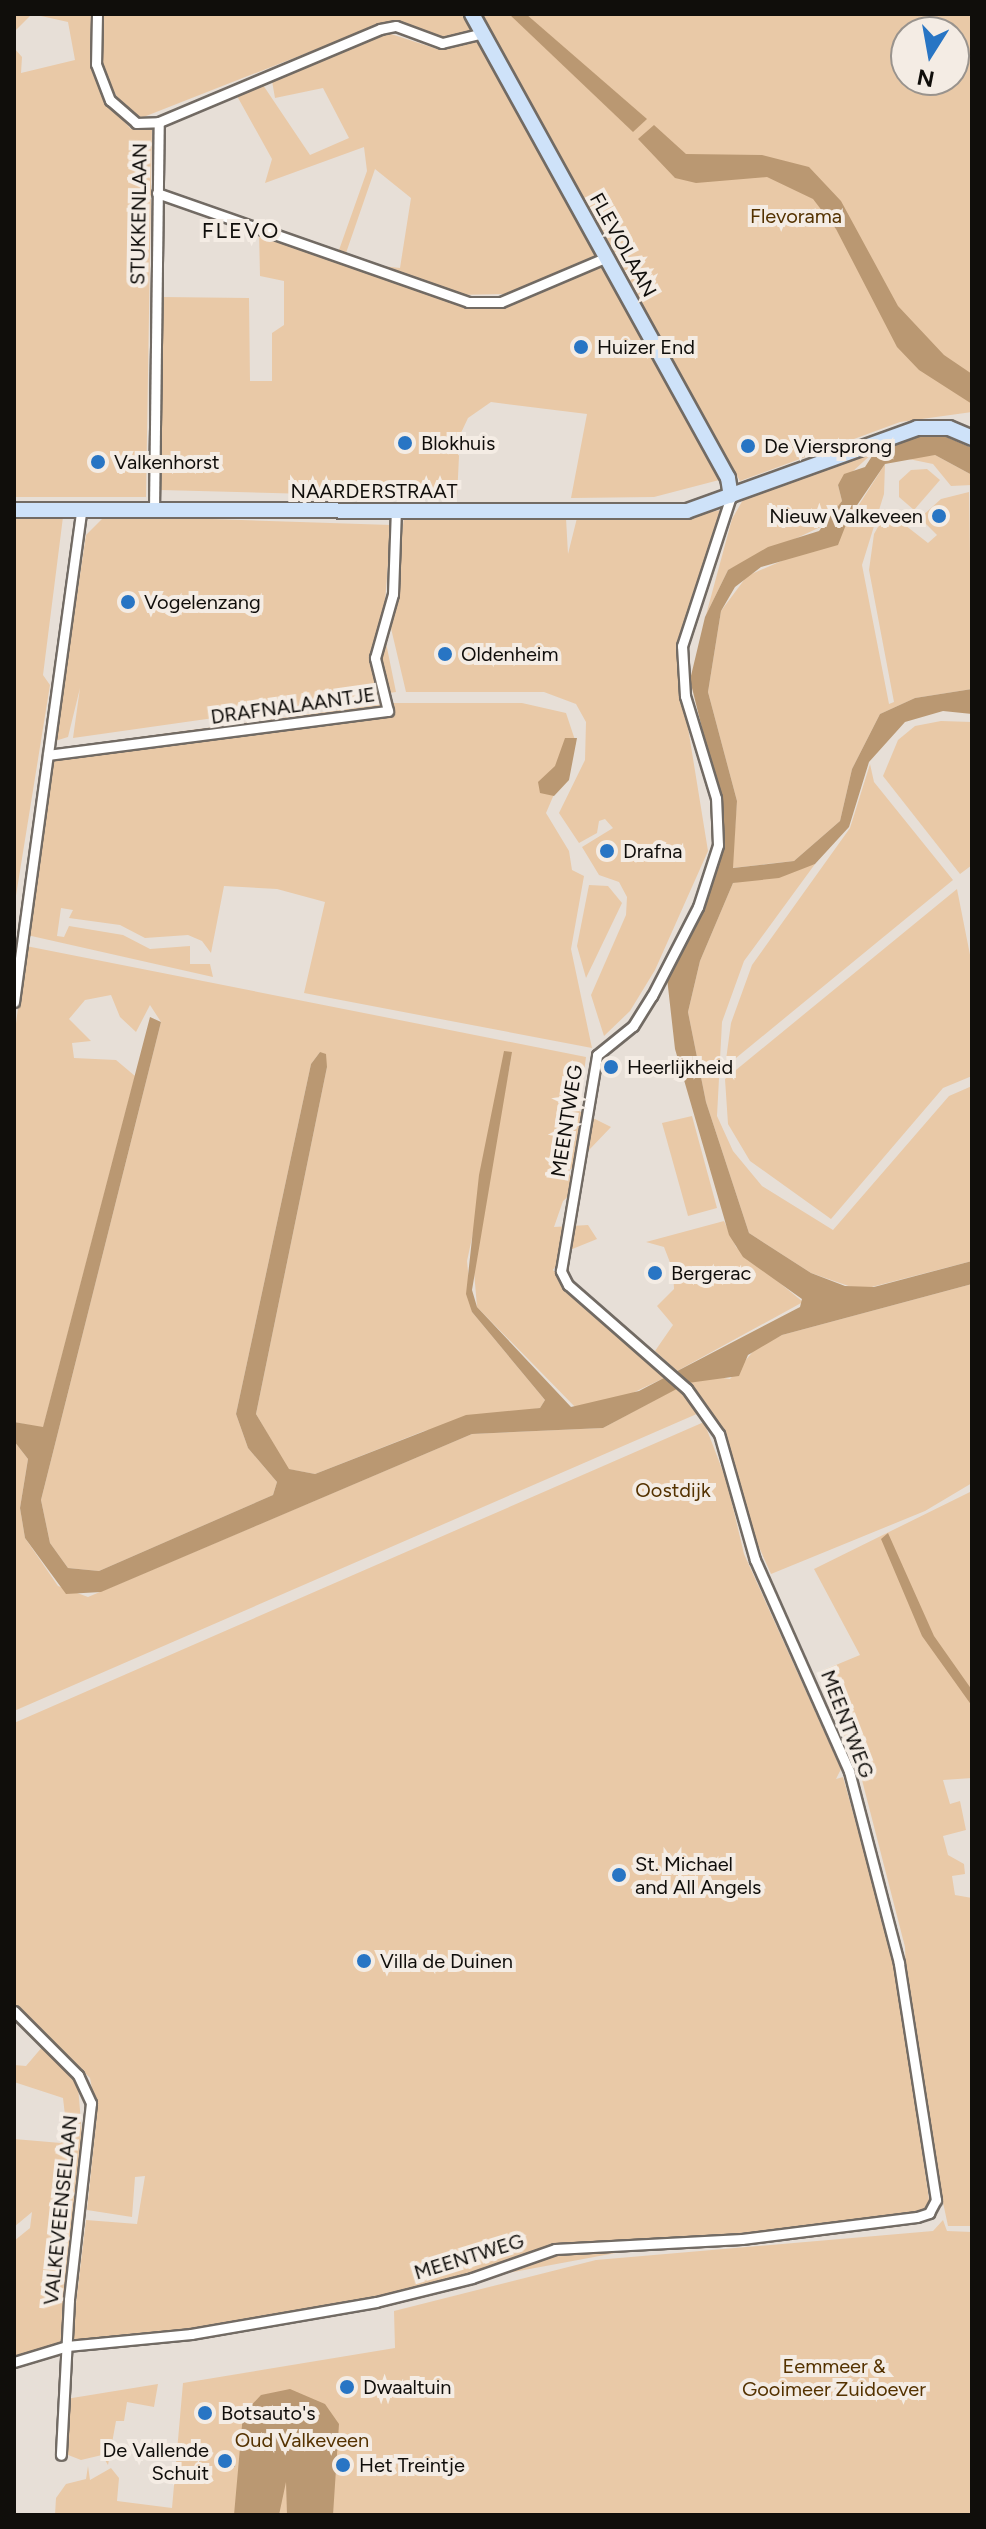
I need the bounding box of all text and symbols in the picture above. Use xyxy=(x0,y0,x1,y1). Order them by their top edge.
north arrow xyxy=(890,16,970,96)
text: N xyxy=(915,63,937,93)
street label: STUKKENLAAN xyxy=(126,143,152,285)
street label: FLEVOLAAN xyxy=(585,189,661,301)
park label: Flevorama xyxy=(750,204,842,228)
district label: FLEVO xyxy=(202,218,280,244)
place label: Huizer End xyxy=(597,335,695,359)
marker: Huizer End xyxy=(572,338,590,356)
place label: Blokhuis xyxy=(421,431,495,455)
marker: Blokhuis xyxy=(396,434,414,452)
place label: De Viersprong xyxy=(764,434,892,458)
marker: De Viersprong xyxy=(739,437,757,455)
place label: Valkenhorst xyxy=(114,450,220,474)
marker: Valkenhorst xyxy=(89,453,107,471)
street label: NAARDERSTRAAT xyxy=(291,479,457,503)
place label: Nieuw Valkeveen xyxy=(769,504,923,528)
marker: Nieuw Valkeveen xyxy=(930,507,948,525)
place label: Vogelenzang xyxy=(144,590,261,614)
marker: Vogelenzang xyxy=(119,593,137,611)
place label: Oldenheim xyxy=(461,642,558,666)
marker: Oldenheim xyxy=(436,645,454,663)
street label: DRAFNALAANTJE xyxy=(209,683,377,729)
place label: Drafna xyxy=(623,839,682,863)
marker: Drafna xyxy=(598,842,616,860)
place label: Heerlijkheid xyxy=(627,1055,733,1079)
marker: Heerlijkheid xyxy=(602,1058,620,1076)
street label: MEENTWEG xyxy=(546,1063,588,1179)
place label: Bergerac xyxy=(671,1261,751,1285)
marker: Bergerac xyxy=(646,1264,664,1282)
park label: Oostdijk xyxy=(635,1478,711,1502)
street label: MEENTWEG xyxy=(815,1667,879,1781)
place label: St. Michael and All Angels xyxy=(635,1852,761,1899)
marker: St. Michael and All Angels xyxy=(610,1866,628,1884)
place label: Villa de Duinen xyxy=(380,1949,513,1973)
marker: Villa de Duinen xyxy=(355,1952,373,1970)
street label: VALKEVEENSELAAN xyxy=(39,2114,83,2306)
street label: MEENTWEG xyxy=(411,2229,527,2285)
park label: Eemmeer & Gooimeer Zuidoever xyxy=(742,2354,926,2401)
place label: Dwaaltuin xyxy=(363,2375,452,2399)
marker: Dwaaltuin xyxy=(338,2378,356,2396)
place label: Botsauto's xyxy=(221,2401,315,2425)
marker: Botsauto's xyxy=(196,2404,214,2422)
park label: Oud Valkeveen xyxy=(235,2428,369,2452)
place label: De Vallende Schuit xyxy=(103,2438,209,2485)
marker: De Vallende Schuit xyxy=(216,2452,234,2470)
place label: Het Treintje xyxy=(359,2453,465,2477)
marker: Het Treintje xyxy=(334,2456,352,2474)

